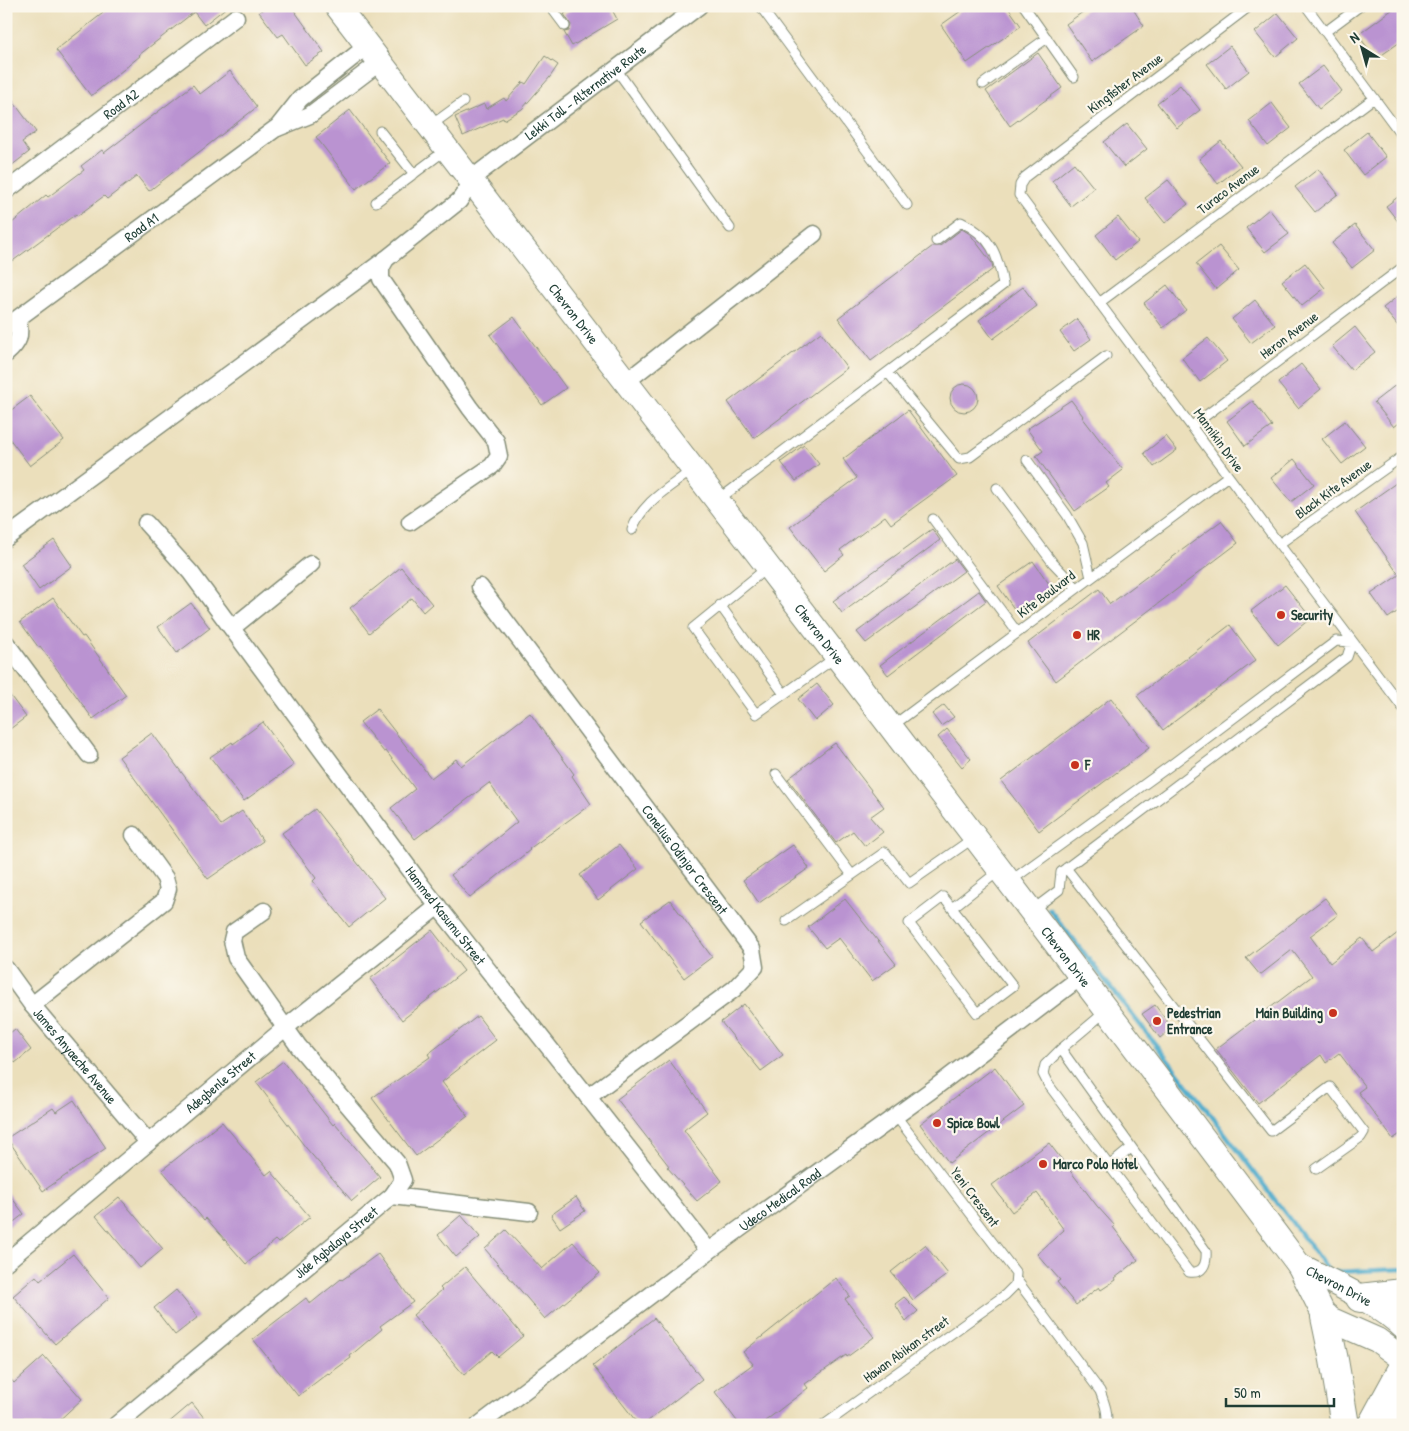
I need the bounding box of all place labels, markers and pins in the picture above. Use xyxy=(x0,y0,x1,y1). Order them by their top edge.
place label: Security xyxy=(1291,605,1333,626)
marker: Security xyxy=(1275,609,1287,621)
place label: HR xyxy=(1087,625,1101,644)
marker: HR xyxy=(1071,629,1083,641)
place label: F xyxy=(1084,755,1091,774)
marker: F xyxy=(1069,759,1081,771)
place label: Pedestrian Entrance xyxy=(1167,1003,1221,1038)
place label: Main Building xyxy=(1256,1003,1323,1024)
marker: Main Building xyxy=(1327,1007,1339,1019)
marker: Pedestrian Entrance xyxy=(1151,1015,1163,1027)
place label: Spice Bowl xyxy=(947,1113,1000,1134)
marker: Spice Bowl xyxy=(931,1117,943,1129)
place label: Marco Polo Hotel xyxy=(1053,1154,1138,1173)
marker: Marco Polo Hotel xyxy=(1037,1158,1049,1170)

